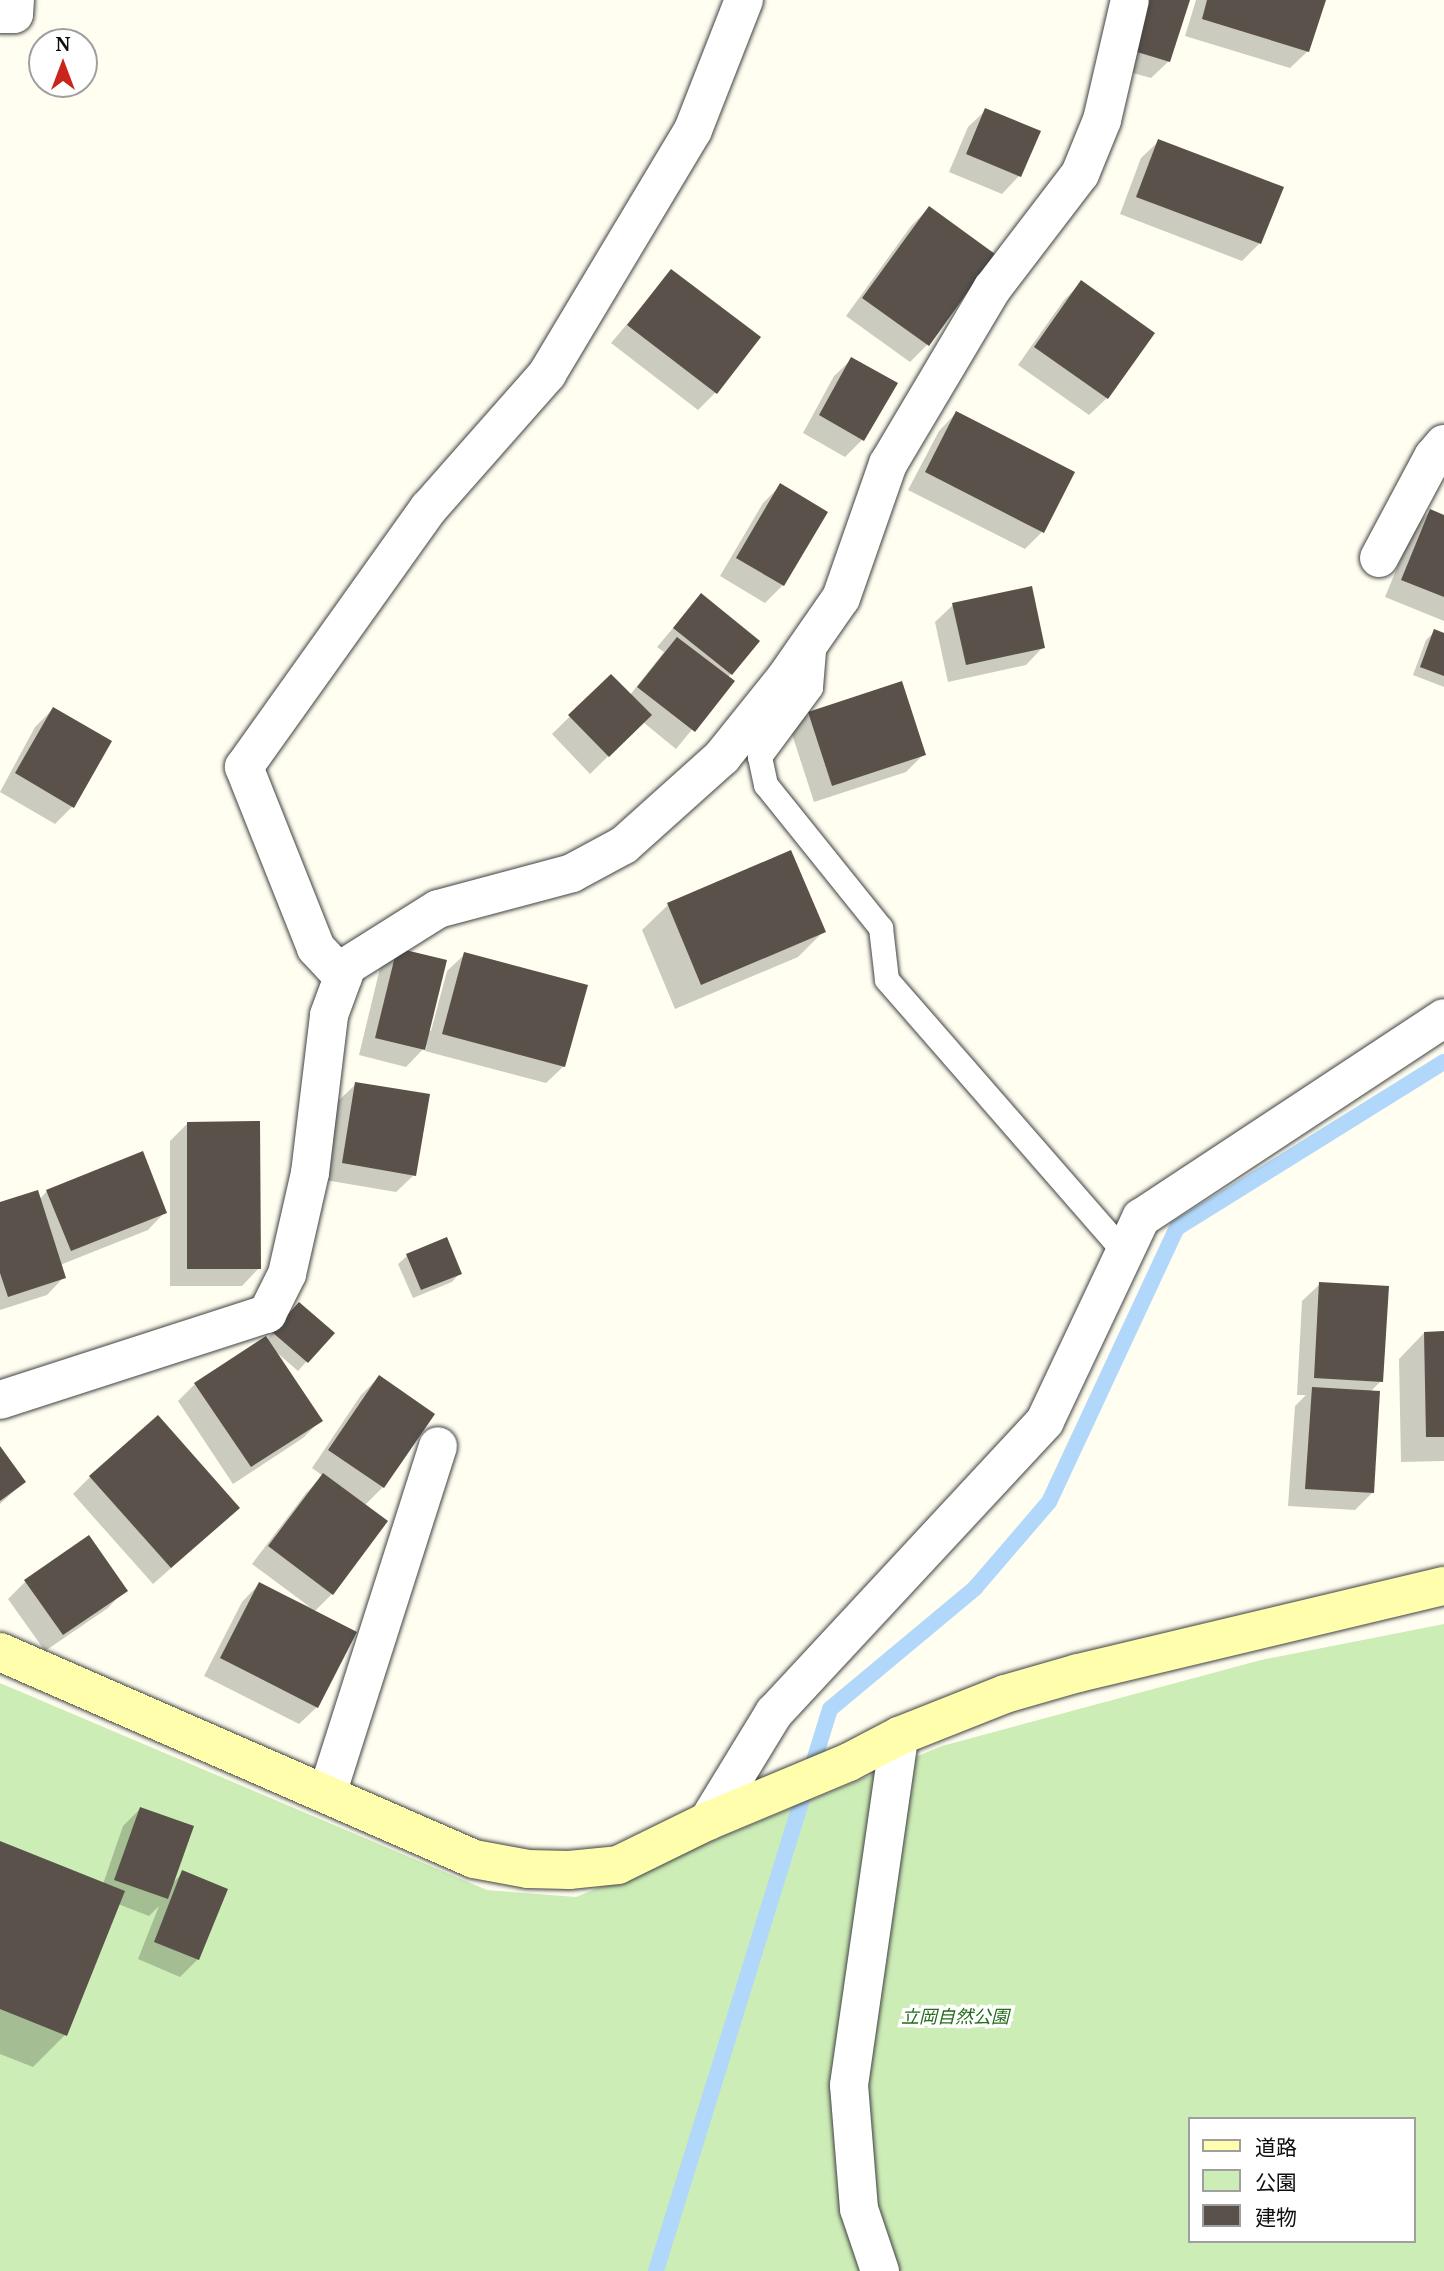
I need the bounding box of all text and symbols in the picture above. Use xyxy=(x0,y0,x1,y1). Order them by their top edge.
north arrow xyxy=(28,28,98,98)
text: N xyxy=(56,31,70,57)
park label: 立岡自然公園 xyxy=(901,2005,1009,2027)
legend xyxy=(1188,2117,1416,2243)
text: 道路 xyxy=(1255,2133,1297,2161)
text: 公園 xyxy=(1255,2168,1297,2196)
text: 建物 xyxy=(1255,2203,1297,2231)

